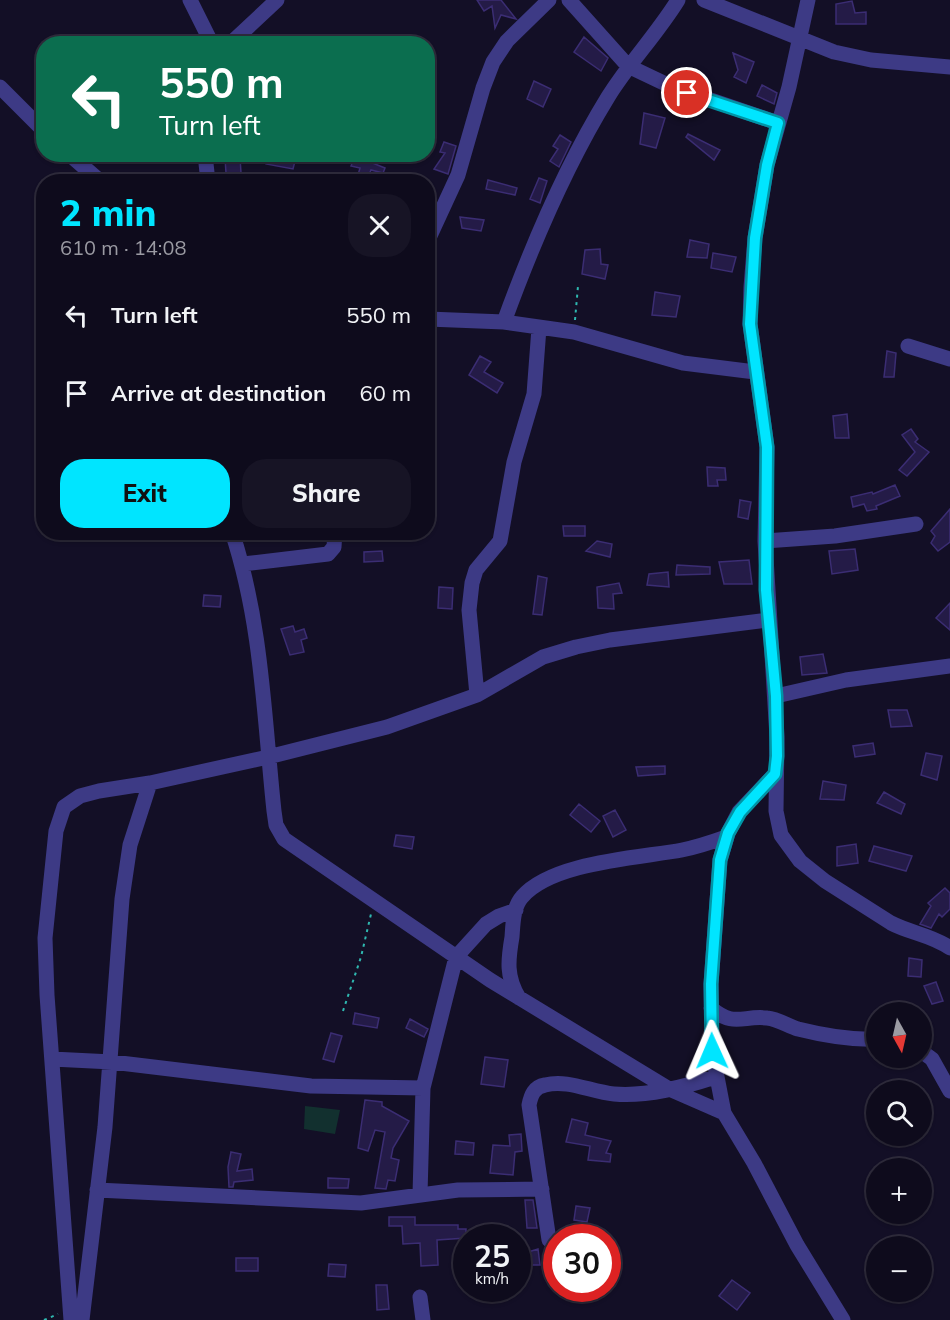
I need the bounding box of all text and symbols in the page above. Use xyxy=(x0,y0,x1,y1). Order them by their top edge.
text: 550 m xyxy=(159,56,284,109)
icon: left xyxy=(60,60,138,138)
pin xyxy=(661,67,712,118)
icon: arrive xyxy=(670,76,703,109)
text: Turn left xyxy=(159,108,261,142)
text: 2 min xyxy=(60,190,156,235)
button: close xyxy=(348,194,411,257)
text: 610 m · 14:08 xyxy=(60,235,186,260)
icon: left xyxy=(60,299,93,332)
text: Turn left xyxy=(111,301,198,329)
text: 550 m xyxy=(346,301,411,329)
icon: arrive xyxy=(60,377,93,410)
text: Arrive at destination xyxy=(111,379,326,407)
text: 60 m xyxy=(360,379,411,407)
button: Exit xyxy=(60,459,230,528)
button: Share xyxy=(242,459,411,528)
north arrow xyxy=(866,1002,932,1068)
map controls xyxy=(866,1002,932,1302)
position arrow xyxy=(680,1019,744,1083)
button: search xyxy=(866,1080,932,1146)
button: + xyxy=(866,1158,932,1224)
speed limit sign: 30 xyxy=(543,1224,621,1302)
button: − xyxy=(866,1236,932,1302)
text: 25 xyxy=(474,1237,510,1275)
text: km/h xyxy=(475,1269,509,1288)

